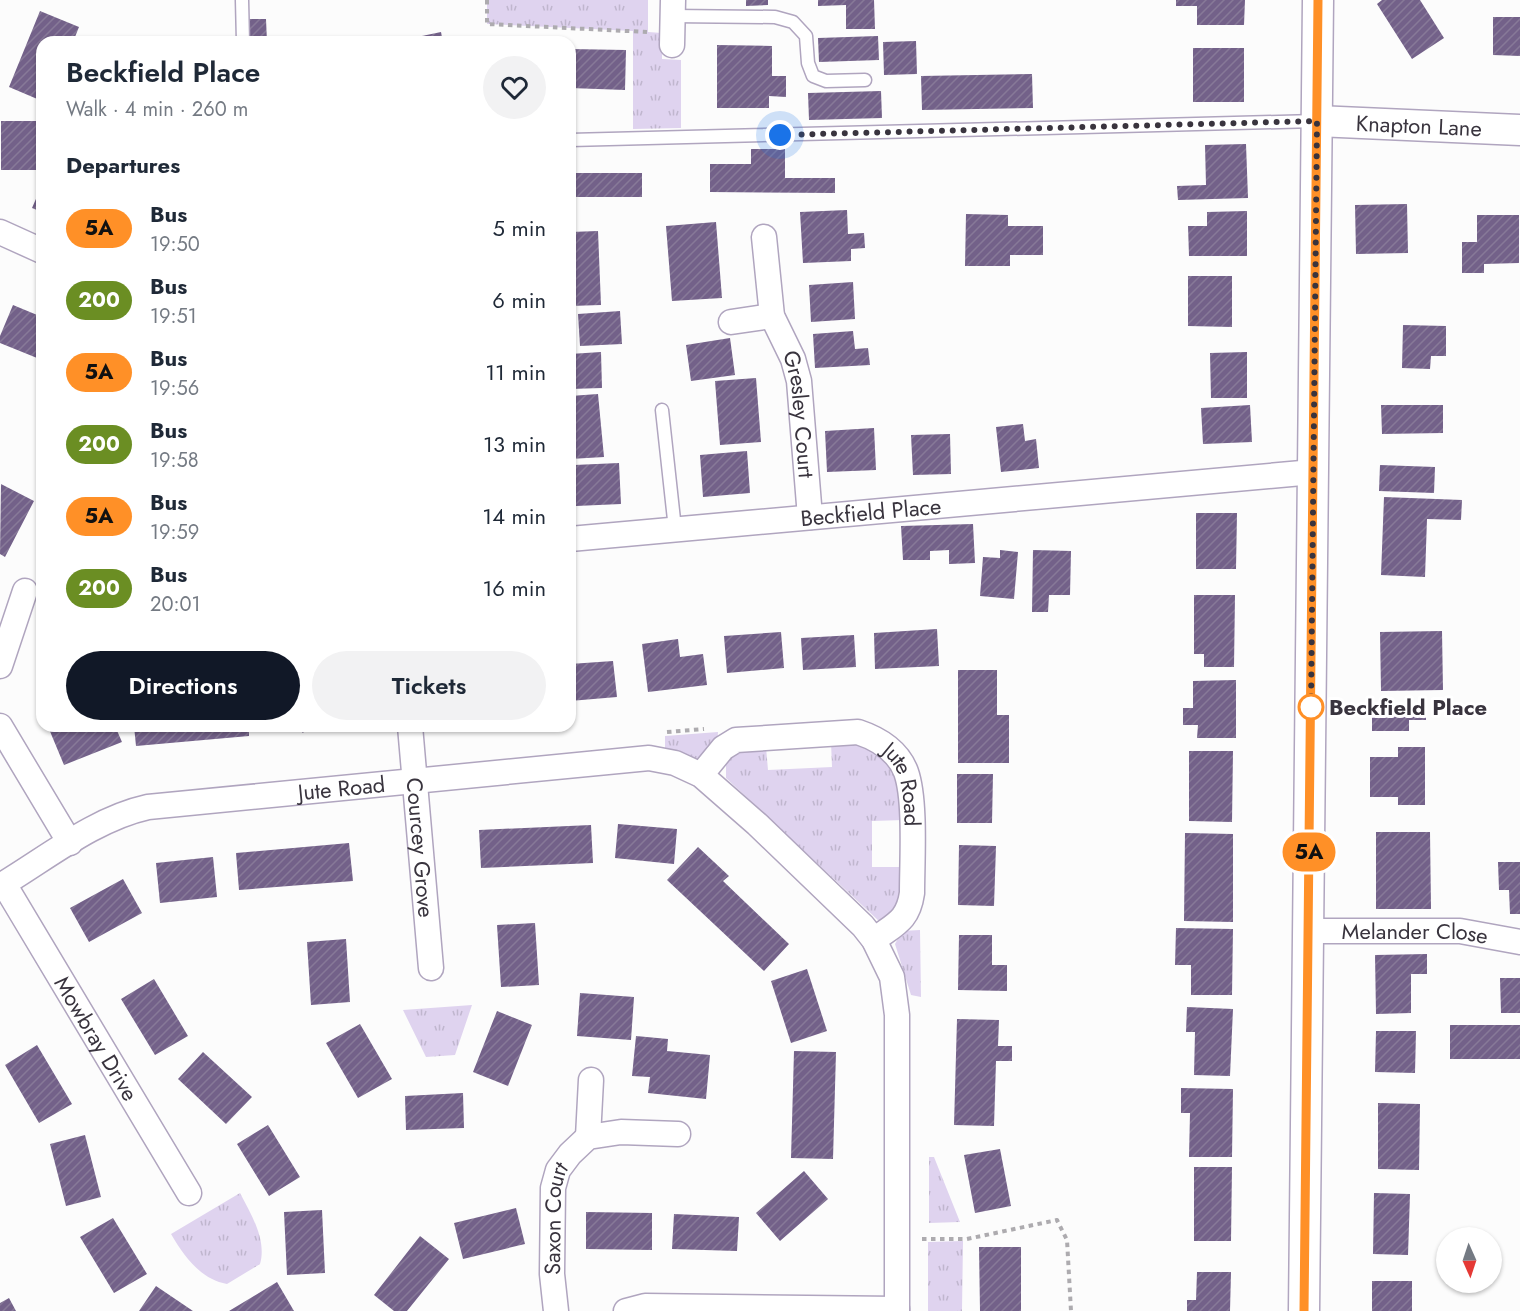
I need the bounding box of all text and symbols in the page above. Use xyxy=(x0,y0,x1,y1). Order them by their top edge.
text: Beckfield Place xyxy=(66,52,260,93)
button: heart xyxy=(483,56,546,119)
text: Walk · 4 min · 260 m xyxy=(66,95,248,124)
street label: Knapton Lane xyxy=(1355,107,1483,144)
your location xyxy=(765,120,795,150)
text: Departures xyxy=(66,149,180,181)
text: Bus xyxy=(150,198,187,230)
text: 5 min xyxy=(493,212,546,244)
text: 5A xyxy=(85,213,113,243)
text: 19:50 xyxy=(150,230,200,259)
text: Bus xyxy=(150,270,187,302)
text: 6 min xyxy=(492,284,546,316)
text: 200 xyxy=(78,285,120,315)
text: 19:51 xyxy=(150,302,197,331)
text: Bus xyxy=(150,342,187,374)
street label: Gresley Court xyxy=(775,347,823,480)
text: 11 min xyxy=(485,356,546,388)
text: 5A xyxy=(85,357,113,387)
text: 19:56 xyxy=(150,374,199,403)
text: Bus xyxy=(150,414,187,446)
text: 13 min xyxy=(483,428,546,460)
text: 200 xyxy=(78,429,120,459)
text: 19:58 xyxy=(150,446,199,475)
text: Bus xyxy=(150,486,187,518)
street label: Beckfield Place xyxy=(799,490,942,534)
text: 14 min xyxy=(482,500,546,532)
text: 5A xyxy=(85,501,113,531)
text: 19:59 xyxy=(150,518,199,547)
text: Bus xyxy=(150,558,187,590)
text: 16 min xyxy=(482,572,546,604)
text: 200 xyxy=(78,573,120,603)
text: 20:01 xyxy=(150,590,200,619)
button: Directions xyxy=(66,651,300,720)
button: Tickets xyxy=(312,651,546,720)
place label: Beckfield Place xyxy=(1329,691,1487,723)
marker: Beckfield Place xyxy=(1298,694,1324,720)
street label: Jute Road xyxy=(874,732,929,827)
street label: Jute Road xyxy=(293,768,387,809)
street label: Courcey Grove xyxy=(399,776,443,919)
line badge: 5A xyxy=(1282,832,1336,872)
text: 5A xyxy=(1295,837,1323,867)
street label: Melander Close xyxy=(1342,915,1491,952)
street label: Mowbray Drive xyxy=(47,970,146,1107)
street label: Saxon Court xyxy=(536,1154,576,1275)
north arrow xyxy=(1436,1227,1502,1293)
map controls xyxy=(1436,1227,1502,1293)

